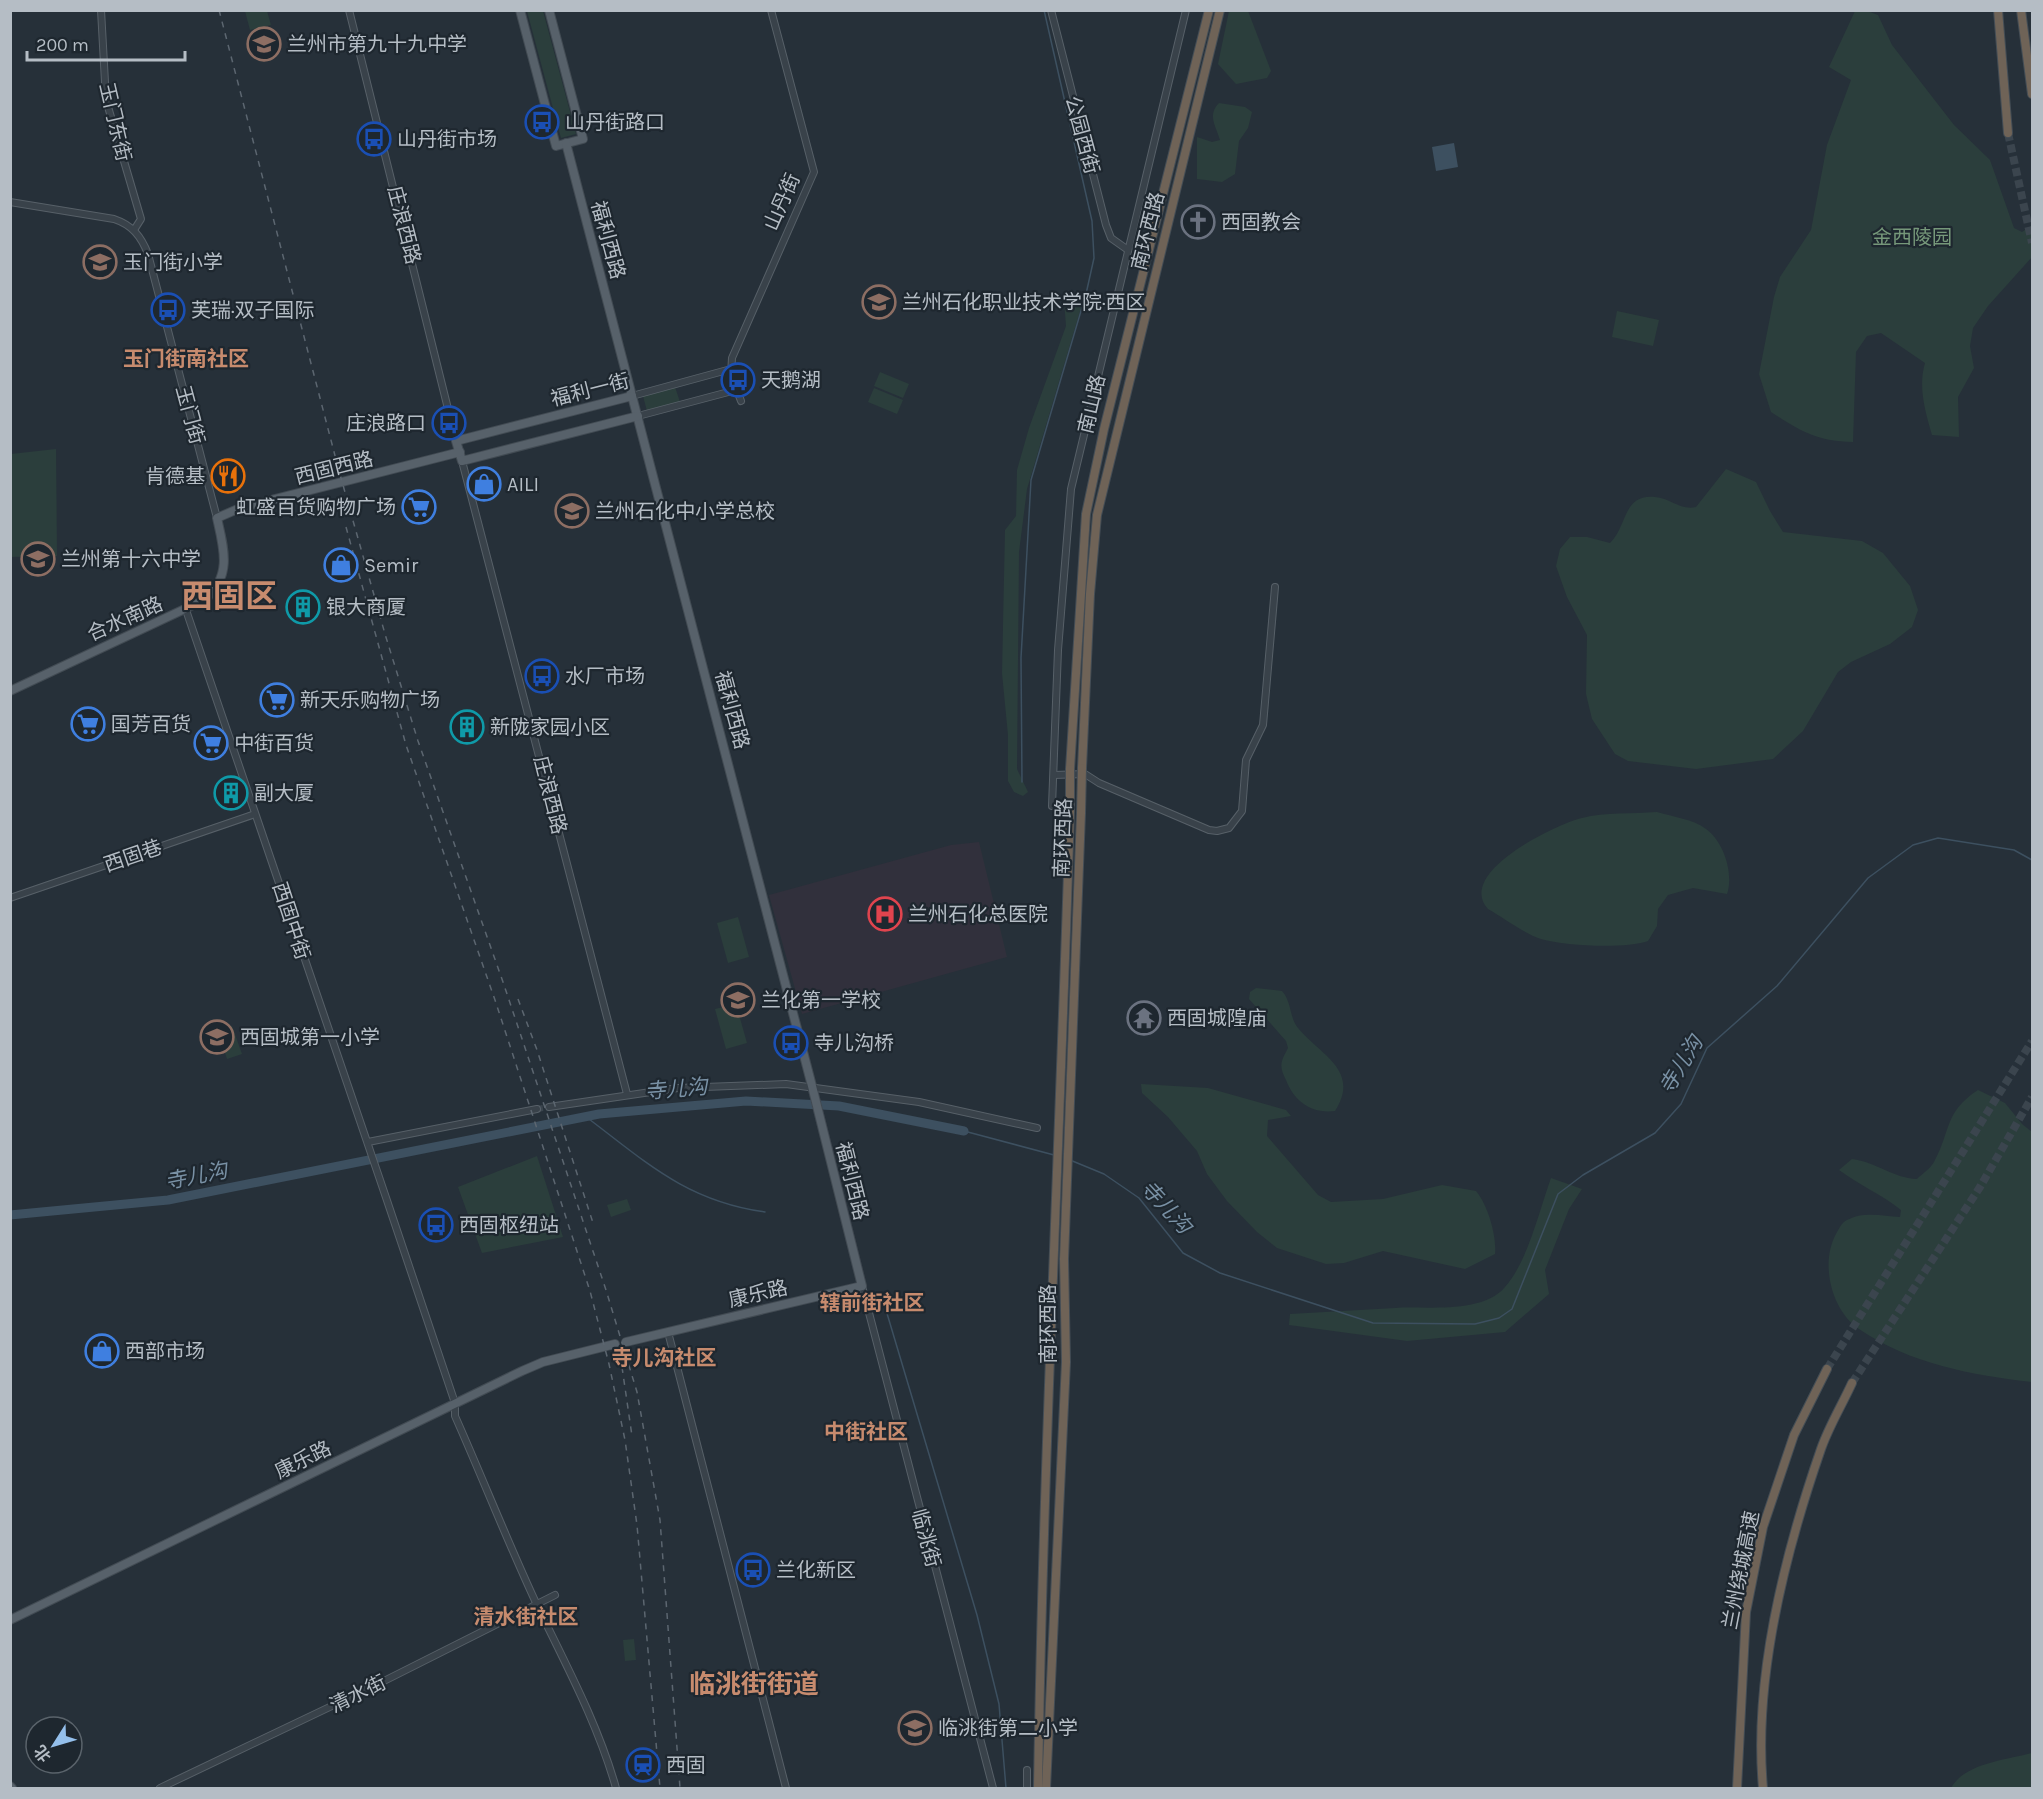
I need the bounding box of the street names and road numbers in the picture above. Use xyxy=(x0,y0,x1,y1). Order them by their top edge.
street label: 玉门东街 xyxy=(95,80,135,164)
street label: 公园西街 xyxy=(1061,93,1103,177)
street label: 山丹街 xyxy=(759,170,805,234)
street label: 庄浪西路 xyxy=(383,183,425,267)
street label: 南环西路 xyxy=(1127,189,1169,273)
street label: 福利西路 xyxy=(587,198,629,282)
street label: 福利一街 xyxy=(548,369,632,411)
street label: 南山路 xyxy=(1074,372,1110,436)
street label: 玉门街 xyxy=(171,383,209,447)
street label: 西固西路 xyxy=(292,447,376,489)
street label: 合水南路 xyxy=(84,592,166,646)
street label: 福利西路 xyxy=(711,668,753,752)
street label: 庄浪西路 xyxy=(529,753,571,837)
street label: 南环西路 xyxy=(1050,798,1076,878)
street label: 西固巷 xyxy=(101,835,165,877)
street label: 西固中街 xyxy=(268,879,314,963)
street label: 福利西路 xyxy=(831,1139,873,1223)
street label: 康乐路 xyxy=(726,1276,790,1312)
street label: 南环西路 xyxy=(1037,1284,1060,1364)
street label: 康乐路 xyxy=(271,1437,335,1483)
street label: 临洮街 xyxy=(907,1506,945,1570)
street label: 兰州绕城高速 xyxy=(1718,1509,1764,1631)
street label: 清水街 xyxy=(326,1671,390,1717)

